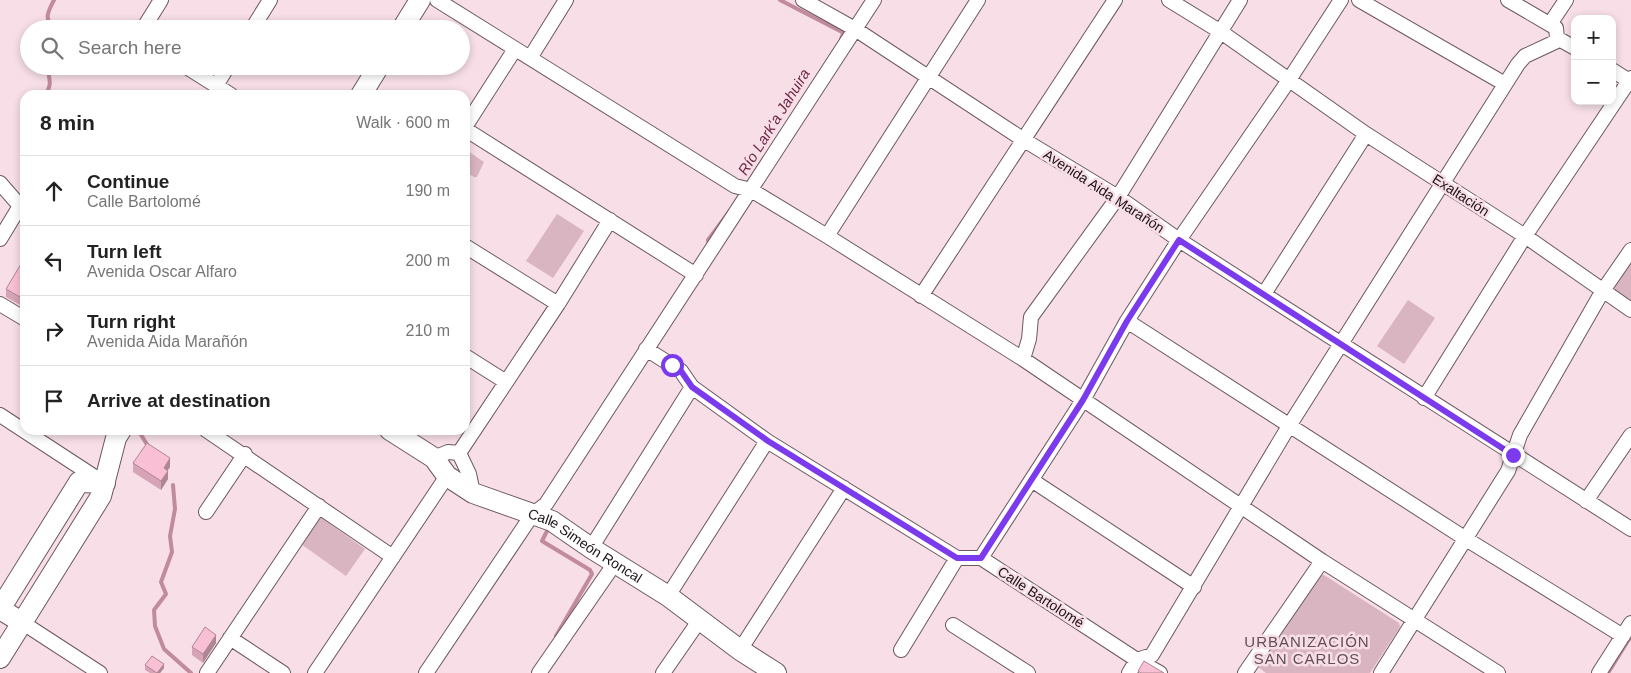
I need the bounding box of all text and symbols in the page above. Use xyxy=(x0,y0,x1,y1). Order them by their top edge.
map controls xyxy=(1571,15,1616,105)
button: + xyxy=(1571,15,1616,60)
search box xyxy=(20,20,470,75)
icon: search xyxy=(38,34,66,62)
text: Search here xyxy=(78,37,182,58)
button: − xyxy=(1571,60,1616,105)
water label: Río Lark’a Jahuira xyxy=(734,66,813,178)
text: 8 min xyxy=(40,111,95,134)
text: Walk · 600 m xyxy=(356,114,450,131)
street label: Avenida Aida Marañón xyxy=(1041,146,1167,236)
text: Continue xyxy=(87,171,169,192)
street label: Exaltación xyxy=(1430,171,1492,219)
icon: ahead xyxy=(40,177,68,205)
text: 190 m xyxy=(406,182,450,199)
text: Calle Bartolomé xyxy=(87,193,201,210)
text: Turn left xyxy=(87,241,162,262)
icon: left xyxy=(40,247,68,275)
text: 200 m xyxy=(406,252,450,269)
text: Avenida Oscar Alfaro xyxy=(87,263,237,280)
text: Turn right xyxy=(87,311,175,332)
icon: right xyxy=(40,317,68,345)
text: 210 m xyxy=(406,322,450,339)
text: Avenida Aida Marañón xyxy=(87,333,248,350)
route start xyxy=(661,354,684,377)
icon: arrive xyxy=(40,387,68,415)
text: Arrive at destination xyxy=(87,390,271,411)
route end xyxy=(1502,444,1525,467)
street label: Calle Simeón Roncal xyxy=(526,505,645,586)
street label: Calle Bartolomé xyxy=(995,563,1087,631)
district label: URBANIZACIÓN SAN CARLOS xyxy=(1244,633,1370,667)

